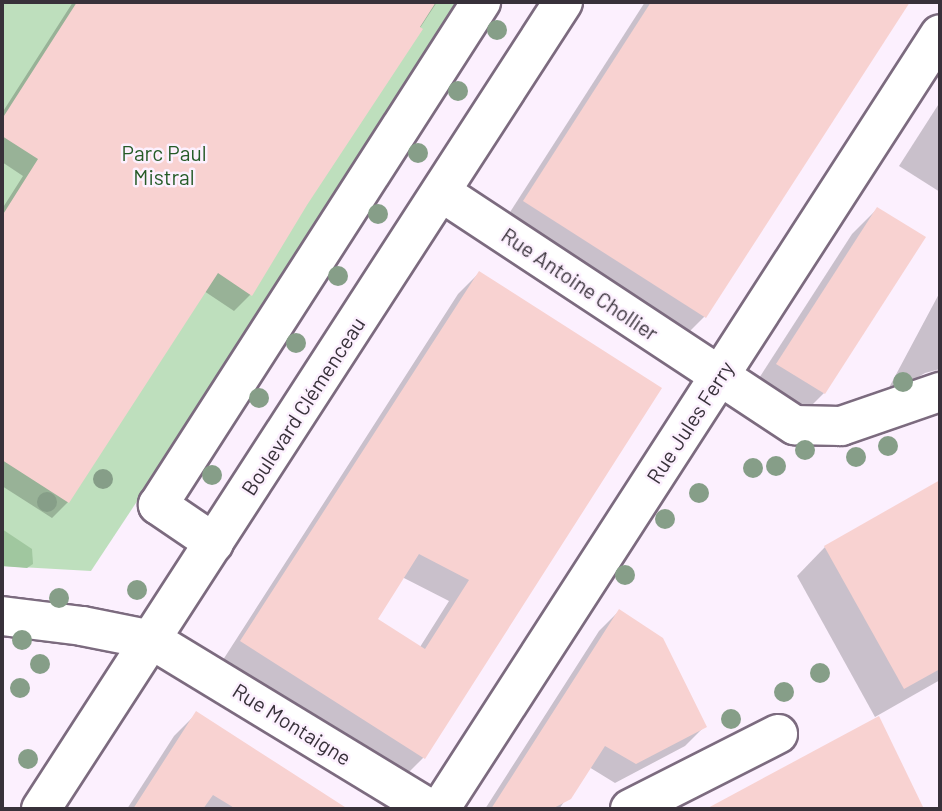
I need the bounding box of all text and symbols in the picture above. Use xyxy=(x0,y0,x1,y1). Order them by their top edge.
park label: Parc Paul Mistral xyxy=(122,140,206,190)
street label: Rue Antoine Chollier xyxy=(497,222,663,346)
street label: Boulevard Clémenceau xyxy=(236,312,370,500)
street label: Rue Jules Ferry xyxy=(641,356,739,488)
street label: Rue Montaigne xyxy=(228,678,356,770)

